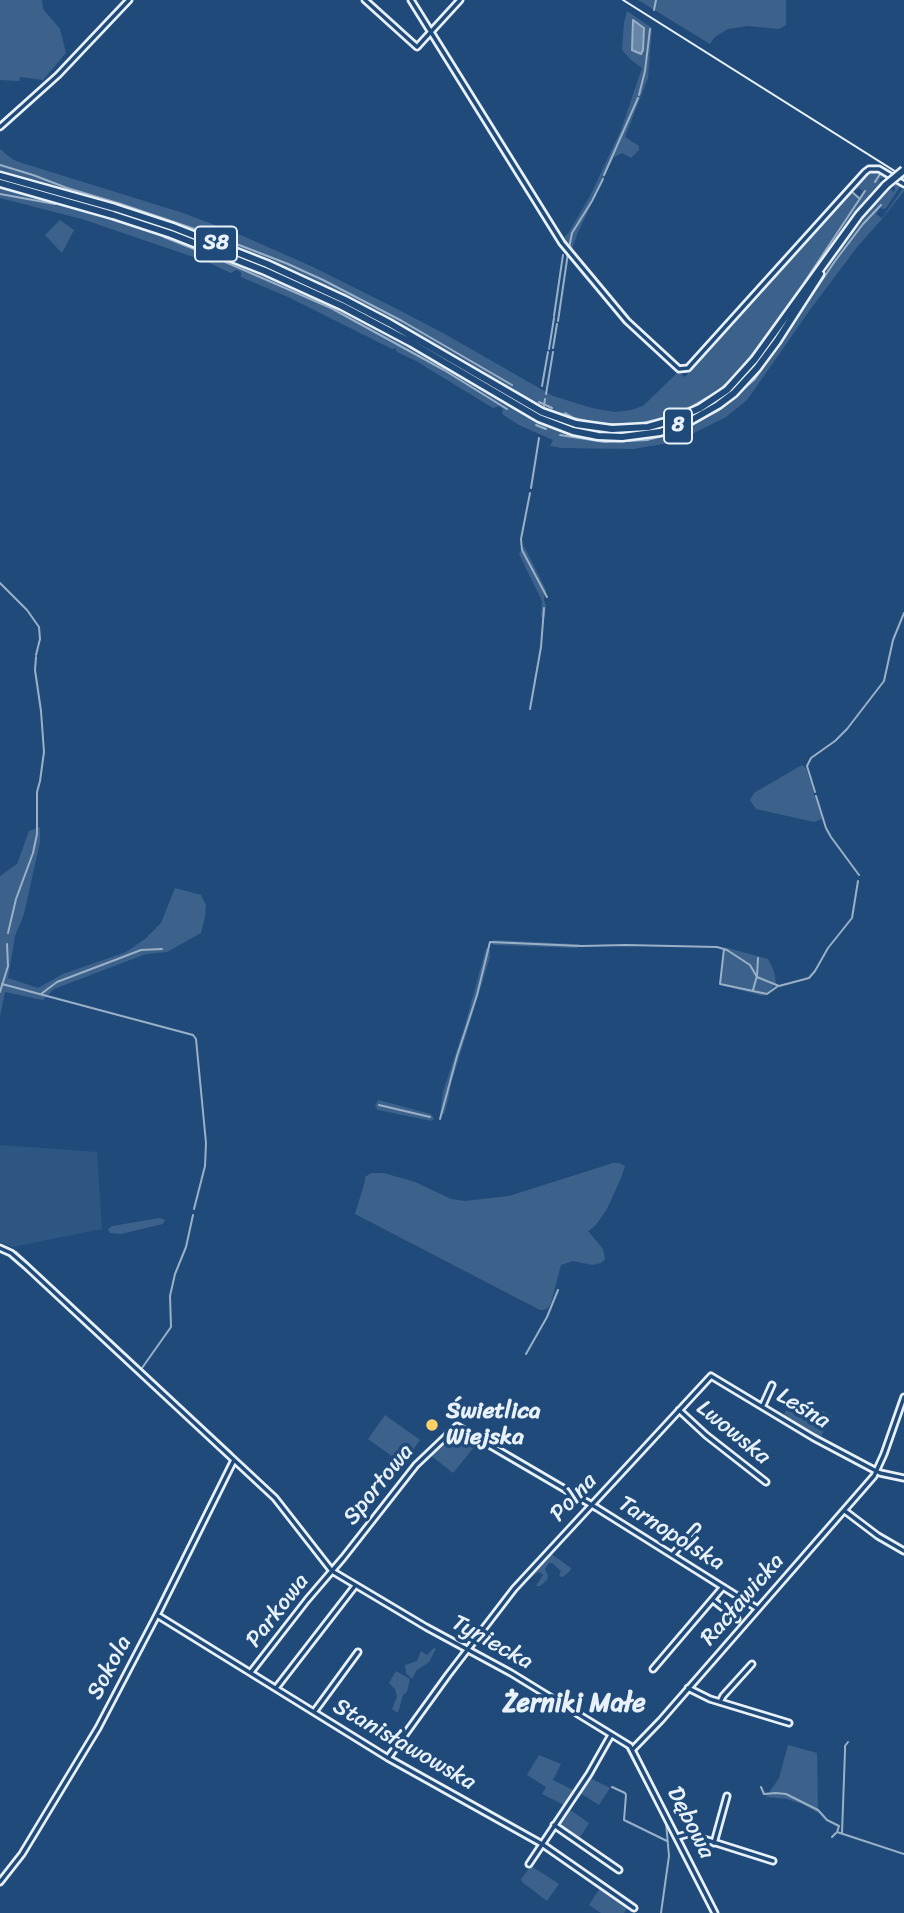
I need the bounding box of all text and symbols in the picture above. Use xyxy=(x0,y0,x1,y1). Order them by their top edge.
road number: S8 xyxy=(195,226,237,262)
road number: 8 xyxy=(664,408,692,444)
street label: Leśna xyxy=(771,1382,835,1436)
street label: Lwowska xyxy=(690,1395,776,1471)
place label: Świetlica Wiejska xyxy=(446,1398,540,1452)
marker: Świetlica Wiejska xyxy=(424,1417,440,1433)
street label: Sportowa xyxy=(338,1439,420,1531)
street label: Polna xyxy=(545,1468,603,1528)
street label: Tarnopolska xyxy=(613,1490,729,1578)
street label: Racławicka xyxy=(695,1548,791,1652)
street label: Parkowa xyxy=(241,1569,315,1653)
street label: Tyniecka xyxy=(447,1609,537,1677)
street label: Sokola xyxy=(82,1631,138,1705)
district label: Żerniki Małe xyxy=(502,1688,646,1720)
street label: Stanisławowska xyxy=(328,1693,480,1797)
street label: Dębowa xyxy=(660,1782,720,1864)

